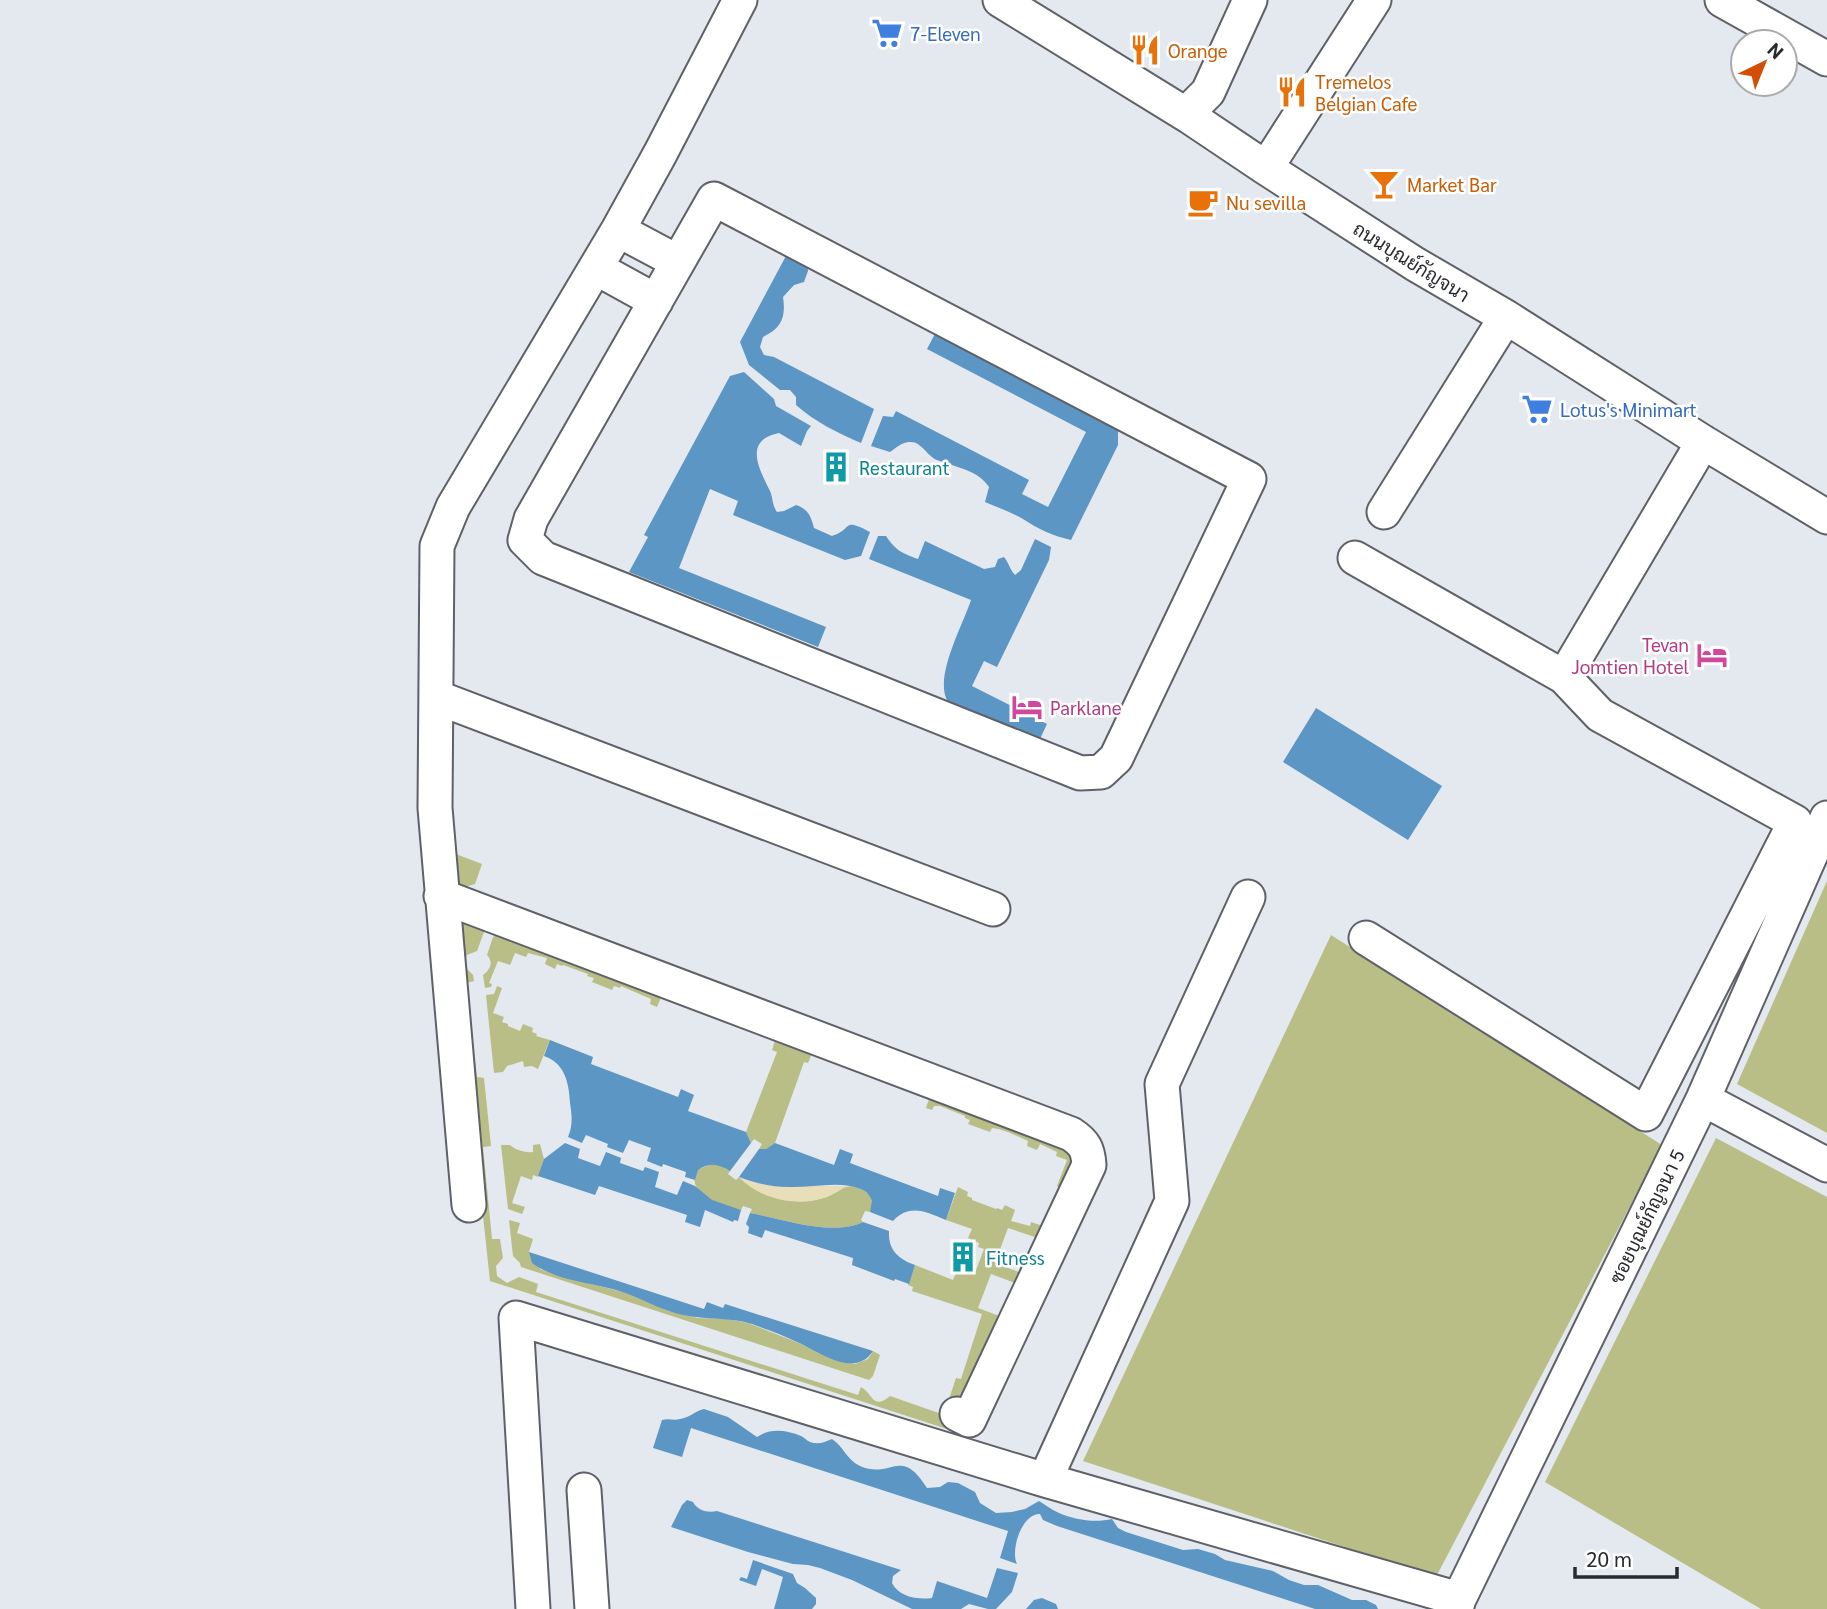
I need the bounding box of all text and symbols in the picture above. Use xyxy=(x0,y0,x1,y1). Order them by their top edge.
supermarket icon: 7-Eleven xyxy=(870,16,904,50)
place label: 7-Eleven xyxy=(910,21,981,45)
north arrow xyxy=(1729,28,1799,98)
restaurant icon: Orange xyxy=(1128,33,1162,67)
text: N xyxy=(1763,37,1789,63)
place label: Orange xyxy=(1168,38,1228,62)
place label: Tremelos Belgian Cafe xyxy=(1315,69,1418,115)
restaurant icon: Tremelos Belgian Cafe xyxy=(1275,75,1309,109)
bar icon: Market Bar xyxy=(1367,167,1401,201)
place label: Market Bar xyxy=(1407,172,1497,196)
cafe icon: Nu sevilla xyxy=(1186,185,1220,219)
place label: Nu sevilla xyxy=(1226,190,1306,214)
street label: ถนนบุณย์กัญจนา xyxy=(1348,216,1475,308)
supermarket icon: Lotus's Minimart xyxy=(1520,392,1554,426)
place label: Lotus's Minimart xyxy=(1560,397,1697,421)
building icon: Restaurant xyxy=(819,450,853,484)
place label: Restaurant xyxy=(859,455,950,479)
place label: Tevan Jomtien Hotel xyxy=(1571,632,1689,678)
hotel icon: Tevan Jomtien Hotel xyxy=(1695,638,1729,672)
hotel icon: Parklane xyxy=(1010,690,1044,724)
place label: Parklane xyxy=(1050,695,1122,719)
street label: ซอยบุณย์กัญจนา 5 xyxy=(1603,1145,1691,1288)
building icon: Fitness xyxy=(946,1240,980,1274)
place label: Fitness xyxy=(986,1245,1045,1269)
scale bar xyxy=(1575,1536,1676,1580)
text: 20 m xyxy=(1586,1545,1632,1572)

